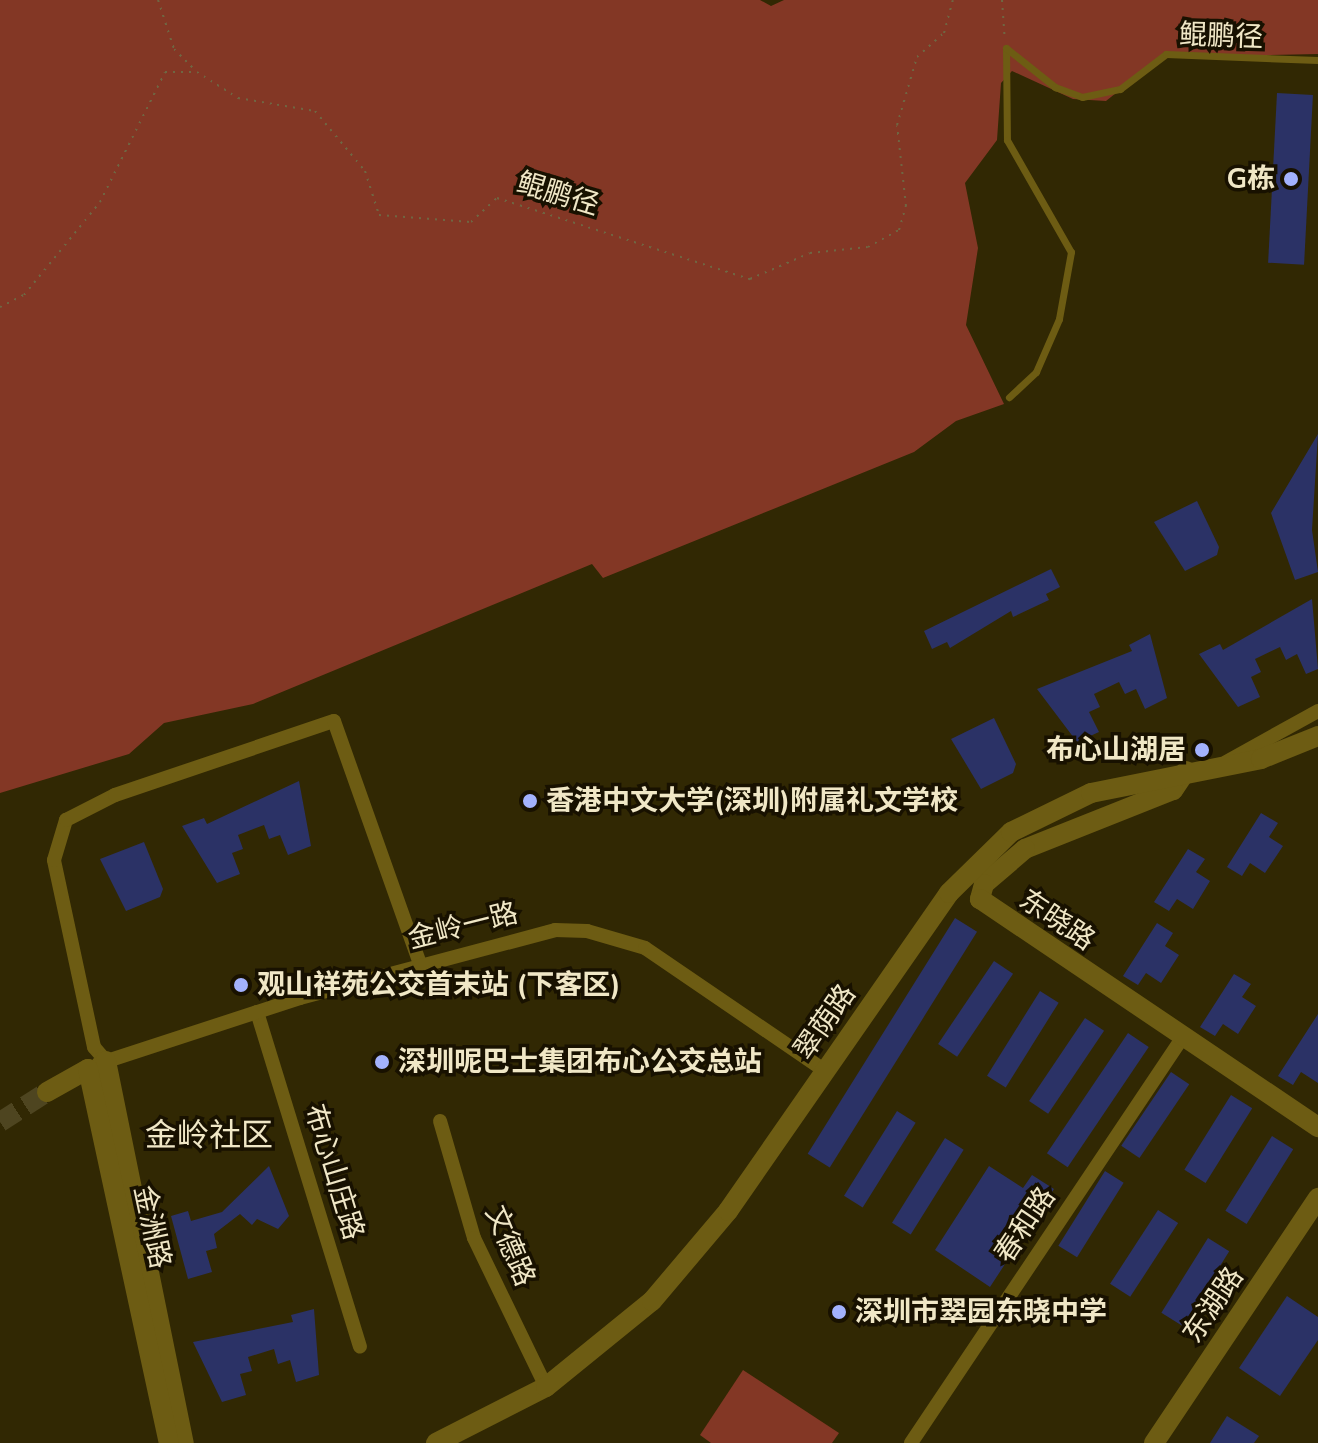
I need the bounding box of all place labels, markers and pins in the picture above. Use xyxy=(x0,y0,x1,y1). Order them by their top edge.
place label: G栋 xyxy=(1226,162,1275,196)
marker: G栋 xyxy=(1282,170,1300,188)
place label: 布心山湖居 xyxy=(1046,733,1186,767)
marker: 布心山湖居 xyxy=(1193,741,1211,759)
place label: 香港中文大学(深圳)附属礼文学校 xyxy=(546,784,958,818)
marker: 香港中文大学(深圳)附属礼文学校 xyxy=(521,792,539,810)
place label: 观山祥苑公交首末站 (下客区) xyxy=(257,968,621,1002)
marker: 观山祥苑公交首末站 (下客区) xyxy=(232,976,250,994)
place label: 深圳呢巴士集团布心公交总站 xyxy=(398,1045,762,1079)
marker: 深圳呢巴士集团布心公交总站 xyxy=(373,1053,391,1071)
place label: 深圳市翠园东晓中学 xyxy=(855,1295,1107,1329)
marker: 深圳市翠园东晓中学 xyxy=(830,1303,848,1321)

